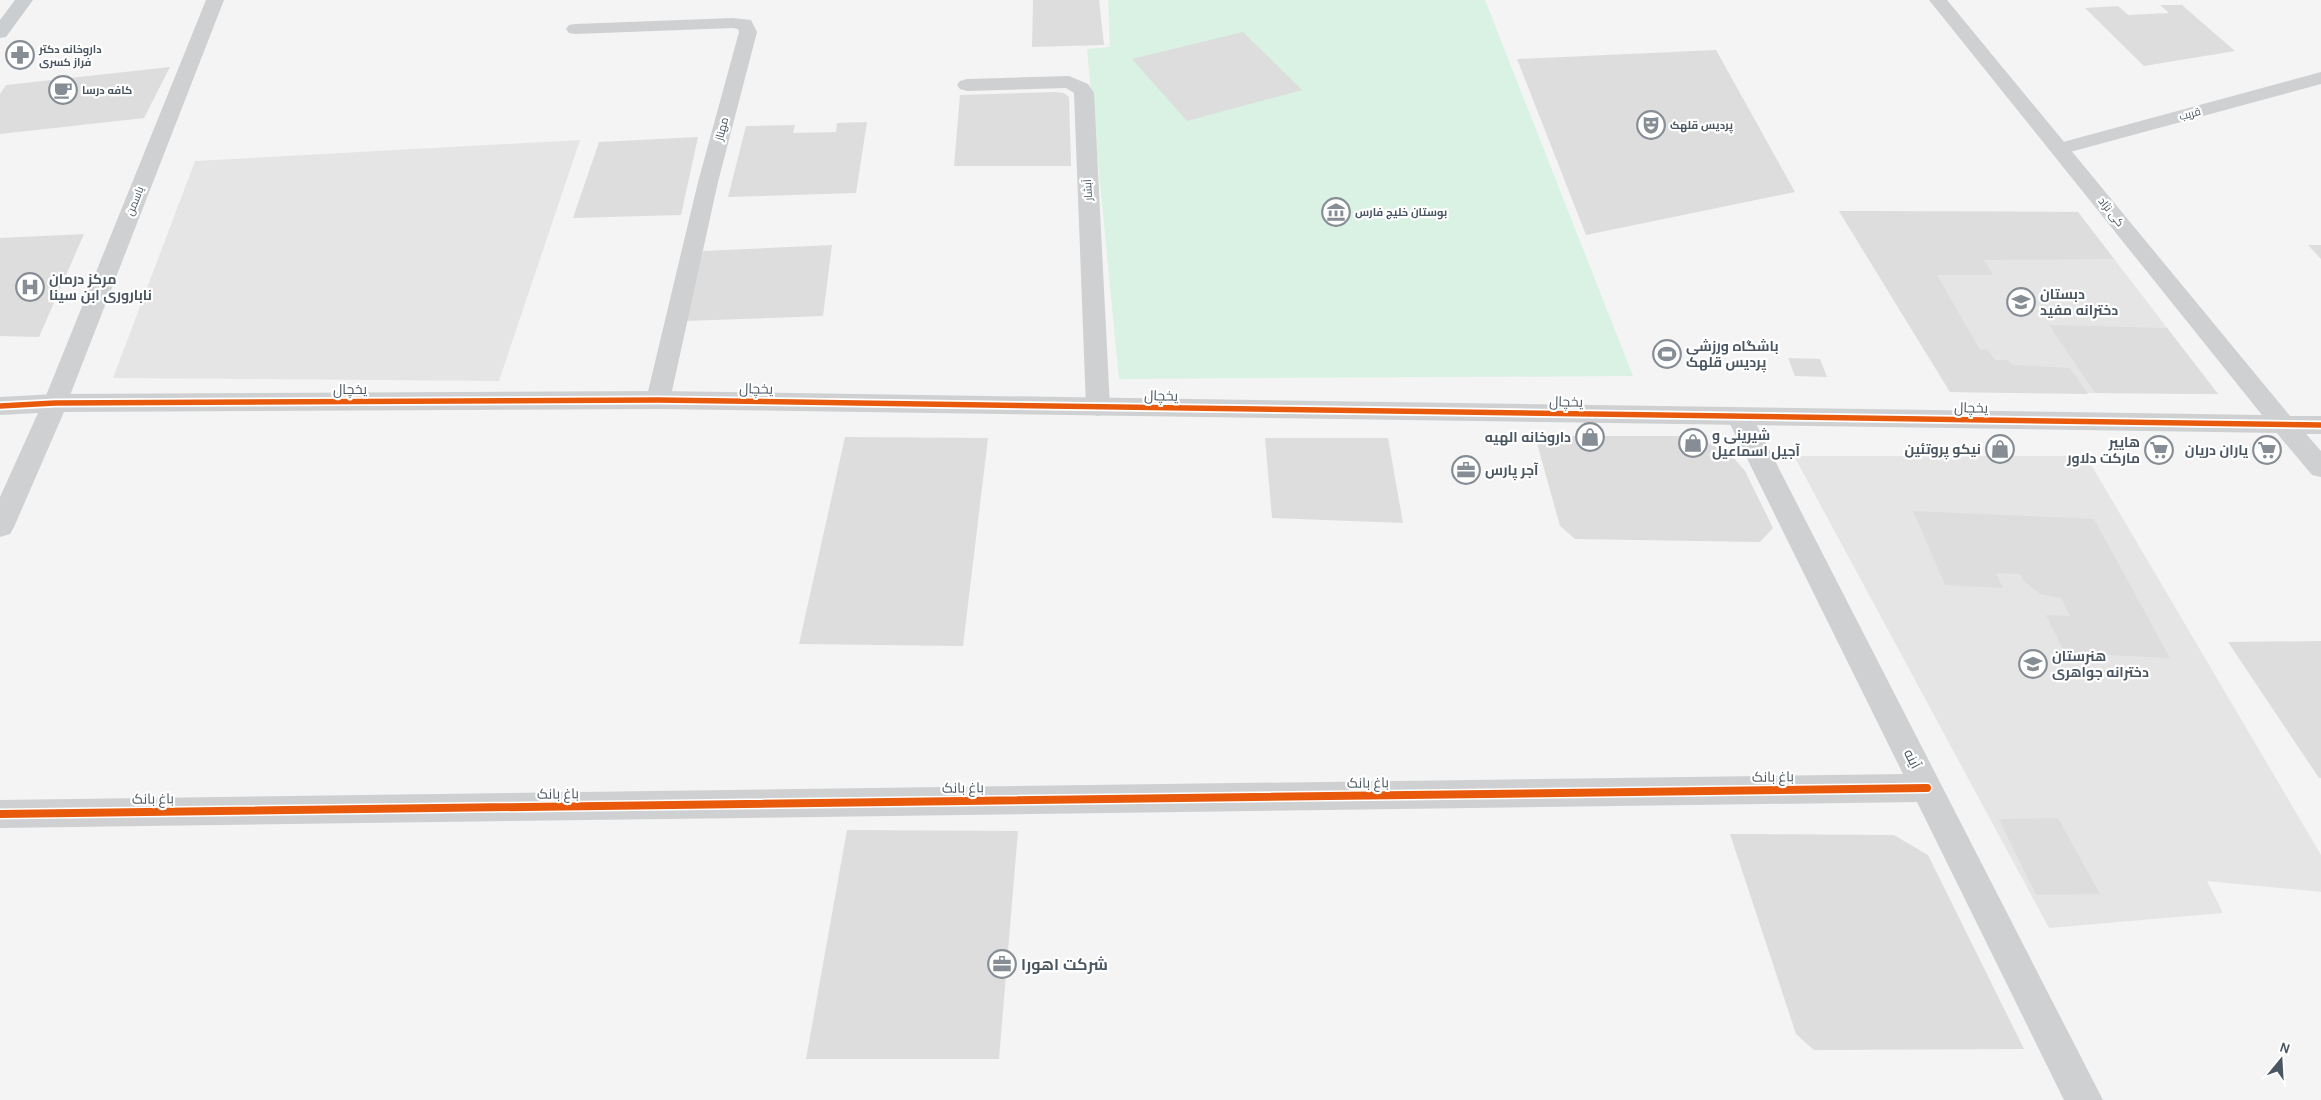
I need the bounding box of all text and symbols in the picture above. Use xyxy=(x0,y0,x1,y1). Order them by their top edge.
pharmacy icon: داروخانه دکتر فراز کسری xyxy=(5,40,35,70)
place label: داروخانه دکتر فراز کسری xyxy=(38,43,102,69)
cafe icon: کافه درسا xyxy=(48,75,78,105)
place label: کافه درسا xyxy=(82,84,132,97)
street label: قریب xyxy=(2178,105,2202,123)
theatre icon: پردیس قلهک xyxy=(1636,110,1666,140)
street label: مهناز xyxy=(712,116,731,143)
place label: پردیس قلهک xyxy=(1670,119,1733,134)
street label: آبشار xyxy=(1081,179,1095,202)
street label: یاسمن xyxy=(123,184,147,218)
street label: کی نژاد xyxy=(2095,195,2127,229)
museum icon: بوستان خلیج فارس xyxy=(1321,197,1351,227)
place label: بوستان خلیج فارس xyxy=(1355,206,1447,220)
place label: مرکز درمان ناباروری ابن سینا xyxy=(49,271,152,304)
hospital icon: مرکز درمان ناباروری ابن سینا xyxy=(15,272,45,302)
place label: دبستان دخترانه مفید xyxy=(2040,286,2118,319)
school or university icon: دبستان دخترانه مفید xyxy=(2006,287,2036,317)
place label: باشگاه ورزشی پردیس قلهک xyxy=(1686,338,1779,373)
sports icon: باشگاه ورزشی پردیس قلهک xyxy=(1652,339,1682,369)
street label: یخچال xyxy=(739,380,773,399)
street label: یخچال xyxy=(333,381,367,399)
street label: یخچال xyxy=(1144,387,1178,406)
street label: یخچال xyxy=(1549,393,1583,412)
street label: یخچال xyxy=(1954,399,1988,418)
shop icon: داروخانه الهیه xyxy=(1575,422,1605,452)
place label: شیرینی و آجیل اسماعيل xyxy=(1712,427,1801,460)
shop icon: شیرینی و آجیل اسماعيل xyxy=(1678,428,1708,458)
place label: داروخانه الهیه xyxy=(1485,429,1571,446)
shop icon: نیکو پروتئین xyxy=(1985,434,2015,464)
place label: هایپر مارکت دلاور xyxy=(2066,434,2140,467)
supermarket icon: هایپر مارکت دلاور xyxy=(2144,435,2174,465)
supermarket icon: یاران دریان xyxy=(2252,435,2282,465)
place label: نیکو پروتئین xyxy=(1904,441,1981,460)
place label: یاران دریان xyxy=(2185,442,2248,459)
office icon: آجر پارس xyxy=(1451,455,1481,485)
place label: آجر پارس xyxy=(1485,462,1539,481)
place label: هنرستان دخترانه جواهری xyxy=(2052,648,2149,681)
school or university icon: هنرستان دخترانه جواهری xyxy=(2018,649,2048,679)
street label: آینه xyxy=(1900,746,1924,772)
street label: باغ بانک xyxy=(1752,768,1794,786)
street label: باغ بانک xyxy=(1347,774,1389,792)
street label: باغ بانک xyxy=(942,779,984,797)
street label: باغ بانک xyxy=(537,785,579,803)
street label: باغ بانک xyxy=(132,790,174,808)
office icon: شرکت اهورا xyxy=(987,949,1017,979)
place label: شرکت اهورا xyxy=(1021,955,1108,974)
north arrow xyxy=(2256,1035,2306,1085)
text: N xyxy=(2277,1038,2292,1058)

